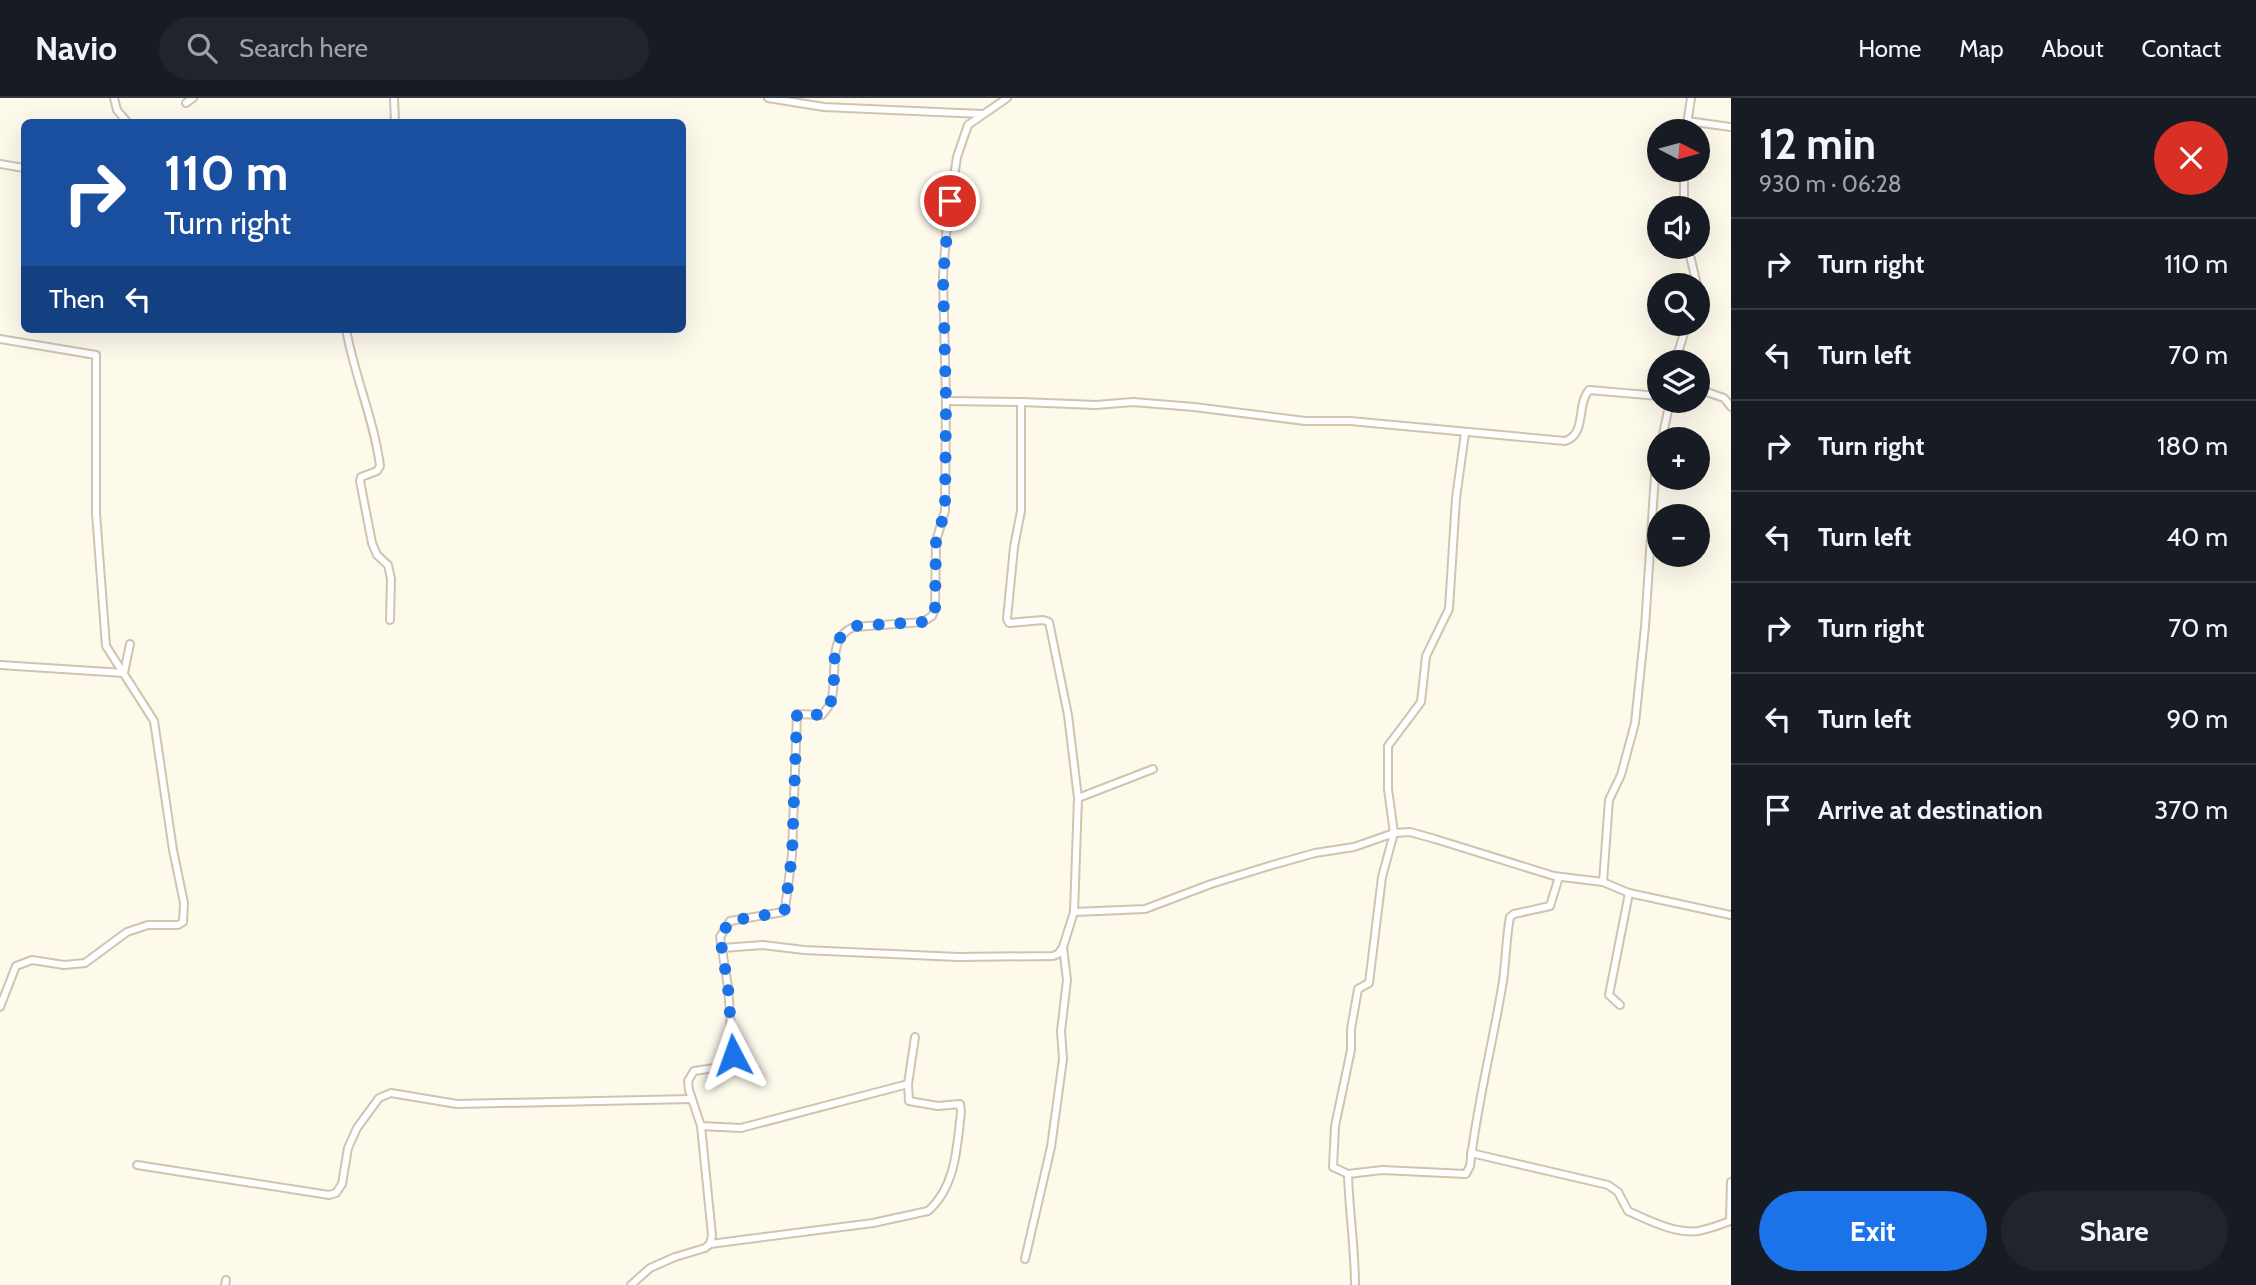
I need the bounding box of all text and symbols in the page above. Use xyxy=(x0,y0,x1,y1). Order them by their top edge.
search box xyxy=(159,17,649,80)
text: Navio xyxy=(35,28,117,68)
icon: search xyxy=(183,29,221,67)
text: Search here xyxy=(239,32,368,64)
text: Home xyxy=(1858,34,1921,63)
text: Map xyxy=(1959,34,2004,63)
text: About xyxy=(2042,34,2104,63)
text: Contact xyxy=(2142,34,2221,63)
text: 12 min xyxy=(1759,118,1876,170)
north arrow xyxy=(1647,119,1710,182)
map controls xyxy=(1647,119,1710,567)
button: close xyxy=(2154,121,2228,195)
text: 110 m xyxy=(164,143,288,202)
icon: right xyxy=(49,147,140,238)
text: 930 m · 06:28 xyxy=(1759,170,1902,198)
pin xyxy=(920,171,980,231)
icon: arrive xyxy=(931,182,969,220)
button: sound xyxy=(1647,196,1710,259)
text: Turn right xyxy=(164,203,291,242)
icon: right xyxy=(1759,245,1797,283)
text: Turn right xyxy=(1818,248,1924,280)
text: 110 m xyxy=(2164,248,2228,280)
button: search xyxy=(1647,273,1710,336)
icon: left xyxy=(119,280,157,318)
text: Then xyxy=(49,283,105,315)
icon: left xyxy=(1759,336,1797,374)
text: Turn left xyxy=(1818,339,1911,371)
text: 70 m xyxy=(2168,339,2228,371)
button: layers xyxy=(1647,350,1710,413)
button: + xyxy=(1647,427,1710,490)
icon: right xyxy=(1759,427,1797,465)
text: Turn right xyxy=(1818,430,1924,462)
text: 180 m xyxy=(2157,430,2228,462)
button: − xyxy=(1647,504,1710,567)
icon: left xyxy=(1759,518,1797,556)
text: Turn left xyxy=(1818,521,1911,553)
text: 40 m xyxy=(2166,521,2228,553)
icon: right xyxy=(1759,609,1797,647)
text: Turn right xyxy=(1818,612,1924,644)
text: 70 m xyxy=(2168,612,2228,644)
icon: left xyxy=(1759,700,1797,738)
text: Turn left xyxy=(1818,703,1911,735)
text: 90 m xyxy=(2166,703,2228,735)
icon: arrive xyxy=(1759,791,1797,829)
text: Arrive at destination xyxy=(1818,794,2043,826)
text: 370 m xyxy=(2154,794,2228,826)
position arrow xyxy=(696,1018,770,1092)
button: Exit xyxy=(1759,1191,1987,1271)
button: Share xyxy=(2001,1191,2228,1271)

